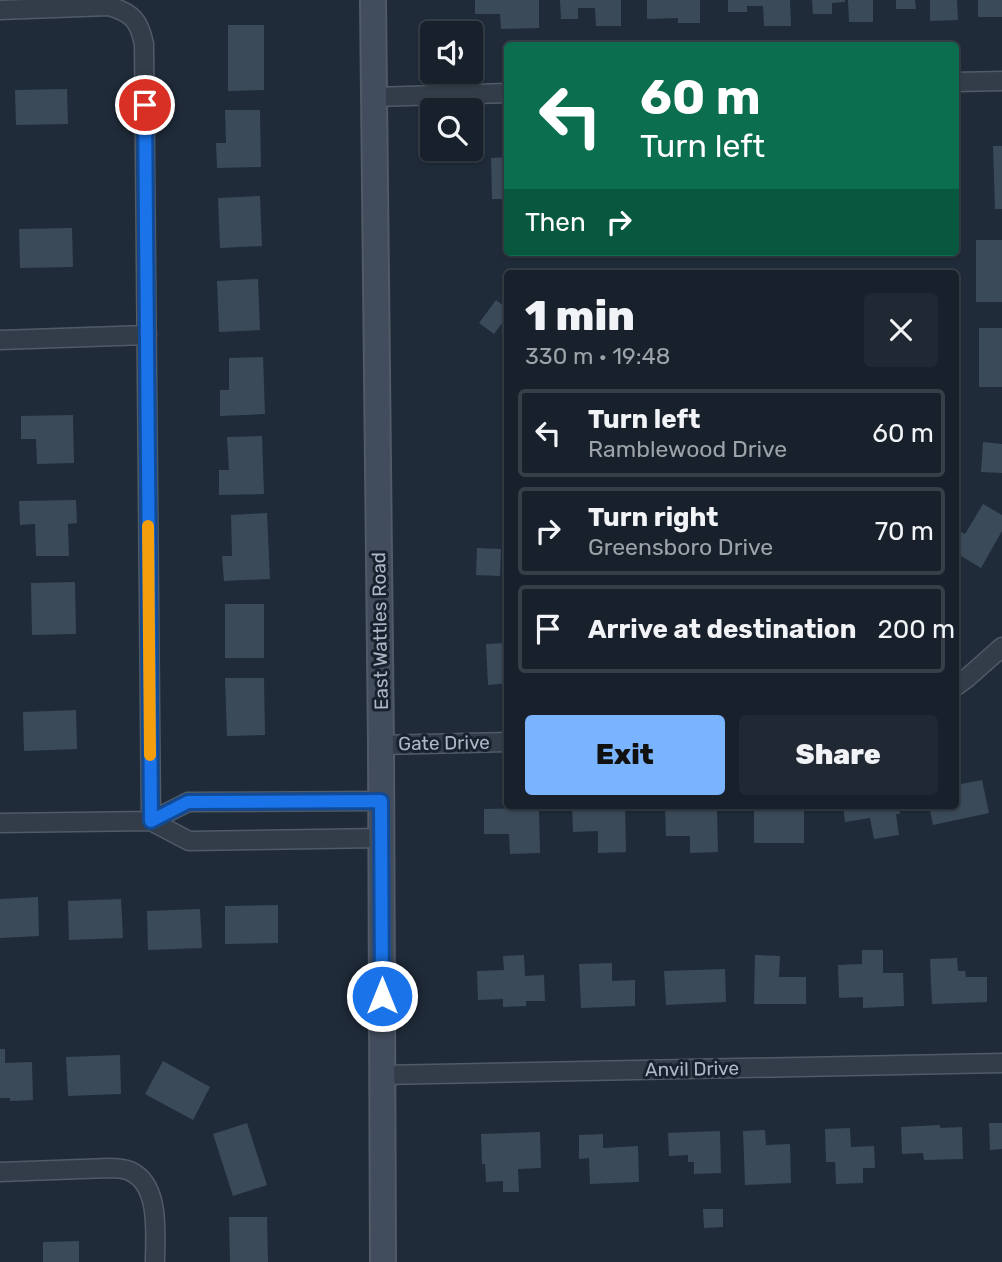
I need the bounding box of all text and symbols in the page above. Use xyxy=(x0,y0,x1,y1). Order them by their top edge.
map controls xyxy=(420,21,483,161)
button: sound xyxy=(420,21,483,84)
text: 60 m xyxy=(640,68,761,126)
icon: left xyxy=(525,70,616,161)
pin xyxy=(115,75,175,135)
icon: arrive xyxy=(126,86,164,124)
button: search xyxy=(420,98,483,161)
text: Turn left xyxy=(640,127,765,165)
icon: right xyxy=(600,203,638,241)
text: Then xyxy=(525,207,586,238)
text: 1 min xyxy=(525,291,635,341)
button: close xyxy=(864,293,938,367)
text: 330 m · 19:48 xyxy=(525,342,670,370)
text: Turn left xyxy=(588,404,700,435)
icon: left xyxy=(529,414,567,452)
text: 60 m xyxy=(872,418,934,449)
text: Ramblewood Drive xyxy=(588,435,787,463)
text: Turn right xyxy=(588,502,718,533)
icon: right xyxy=(529,512,567,550)
text: 70 m xyxy=(875,516,934,547)
text: Greensboro Drive xyxy=(588,533,773,561)
street label: East Wattles Road xyxy=(367,552,393,710)
icon: arrive xyxy=(529,610,567,648)
text: Arrive at destination xyxy=(588,614,856,645)
text: 200 m xyxy=(877,614,955,645)
button: Exit xyxy=(525,715,725,795)
button: Share xyxy=(739,715,938,795)
street label: Gate Drive xyxy=(398,731,490,755)
position arrow xyxy=(345,959,419,1033)
street label: Anvil Drive xyxy=(645,1057,739,1081)

